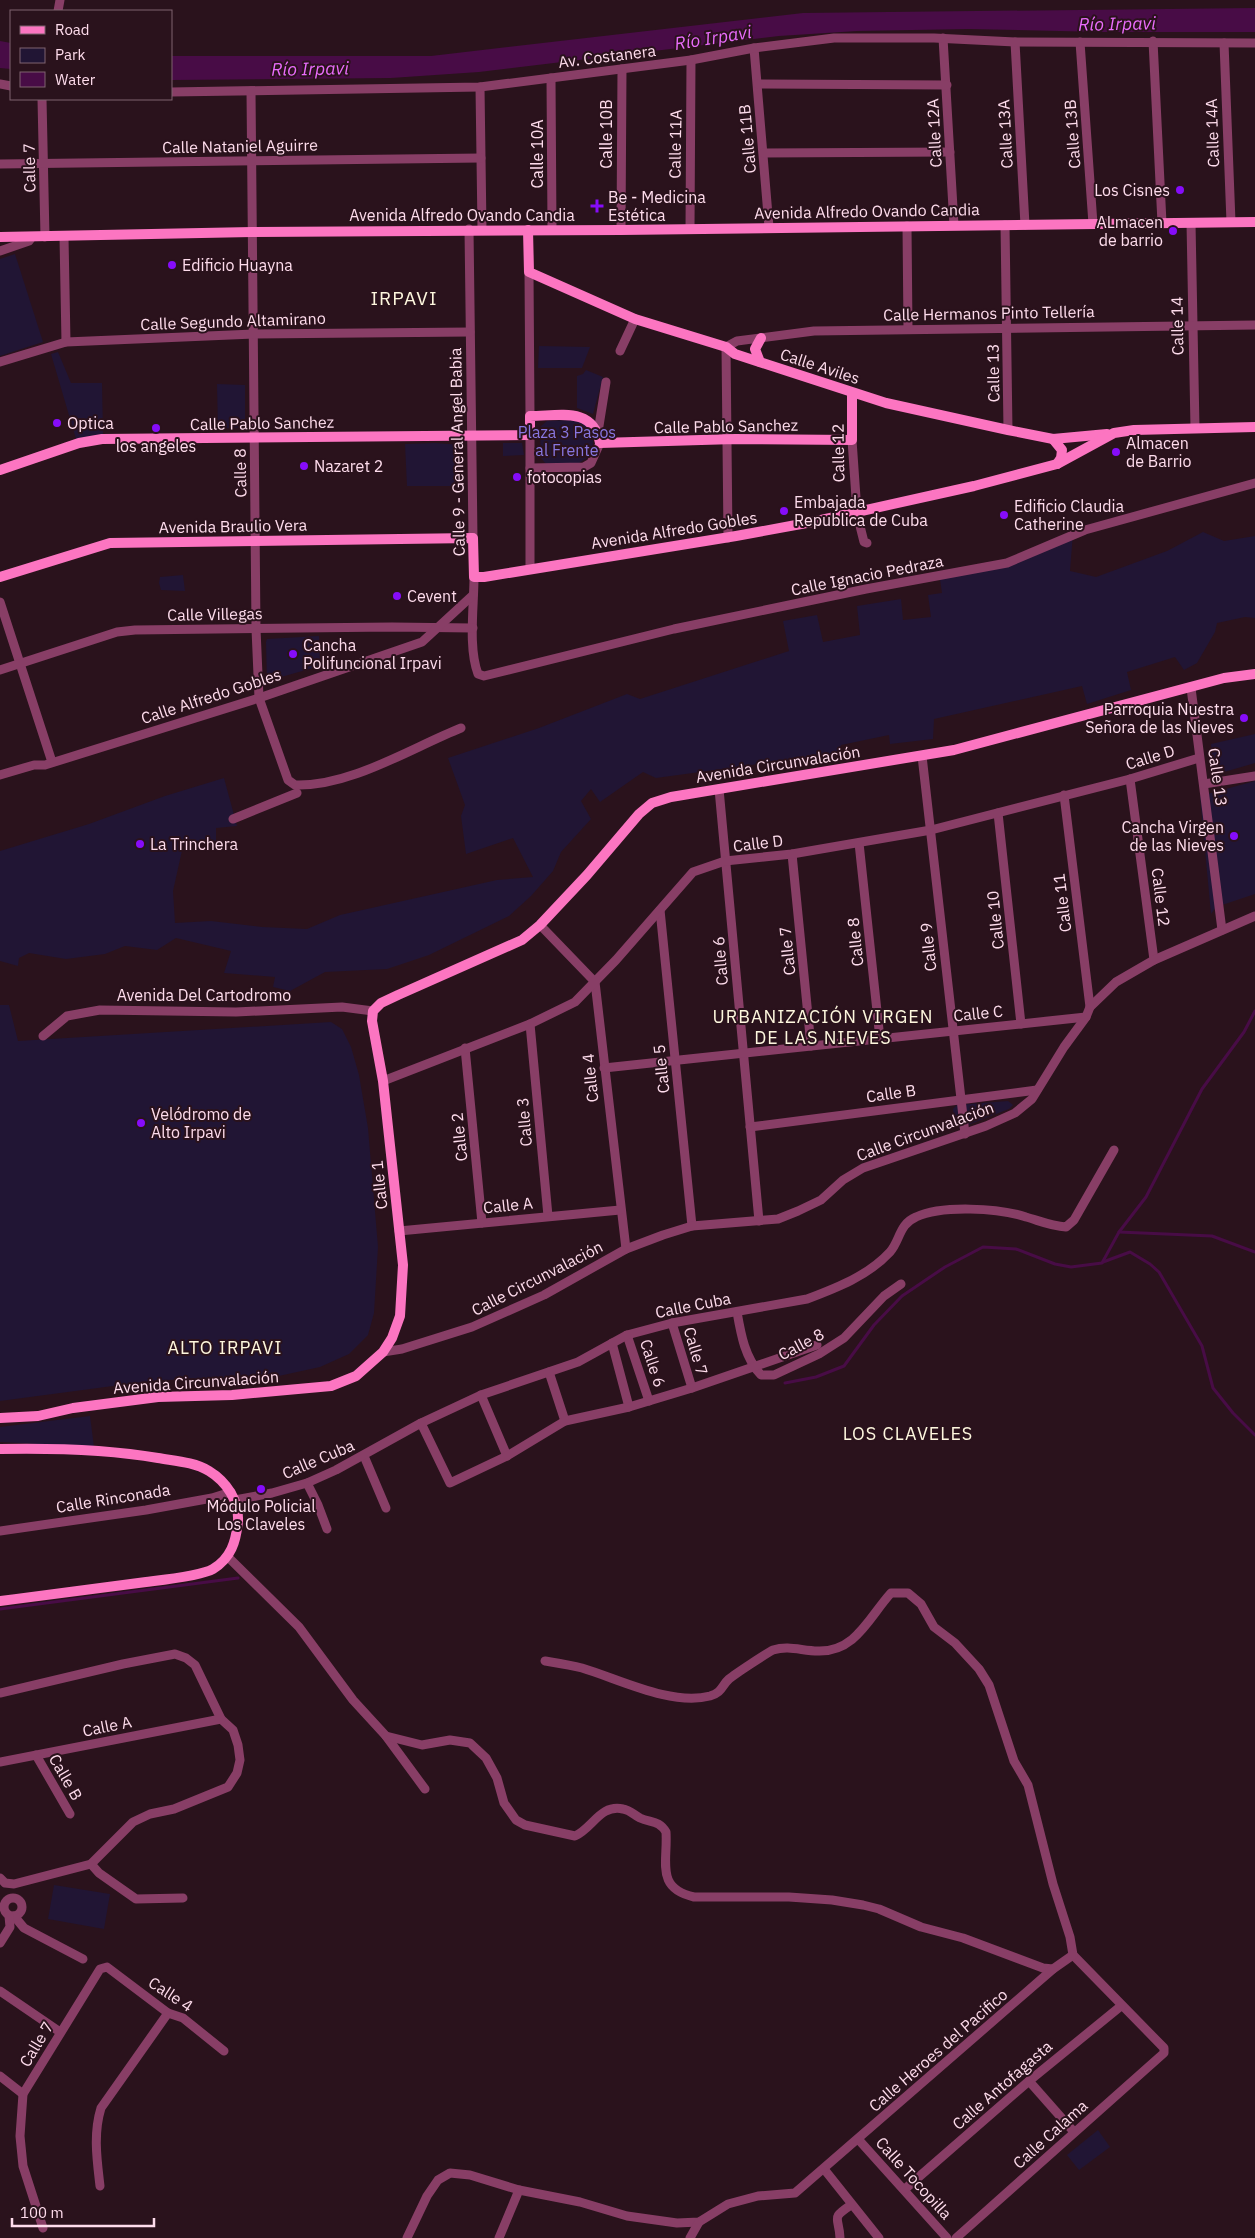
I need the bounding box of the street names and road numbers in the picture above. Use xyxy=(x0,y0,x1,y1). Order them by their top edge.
street label: Av. Costanera xyxy=(557,40,657,72)
street label: Calle 12A xyxy=(922,98,946,168)
street label: Calle 14A xyxy=(1201,98,1223,168)
street label: Calle 10B xyxy=(596,99,616,169)
street label: Calle 13A xyxy=(993,99,1017,169)
street label: Calle 13B xyxy=(1060,99,1084,169)
street label: Calle 11B xyxy=(734,104,760,174)
street label: Calle 11A xyxy=(664,109,686,179)
street label: Calle 10A xyxy=(527,119,547,189)
street label: Calle Nataniel Aguirre xyxy=(162,135,318,157)
street label: Calle 7 xyxy=(19,143,39,193)
street label: Avenida Alfredo Ovando Candia xyxy=(754,199,980,223)
street label: Avenida Alfredo Ovando Candia xyxy=(349,205,575,225)
street label: Calle 14 xyxy=(1166,296,1188,356)
street label: Calle Hermanos Pinto Tellería xyxy=(883,301,1095,325)
street label: Calle Segundo Altamirano xyxy=(140,308,326,334)
street label: Calle 13 xyxy=(982,343,1004,403)
street label: Calle Aviles xyxy=(778,344,862,388)
street label: Calle 9 - General Angel Babia xyxy=(445,347,469,557)
street label: Calle Pablo Sanchez xyxy=(190,412,334,434)
street label: Calle Pablo Sanchez xyxy=(654,415,798,437)
street label: Calle 12 xyxy=(827,423,849,483)
street label: Calle 8 xyxy=(230,448,250,498)
street label: Avenida Alfredo Gobles xyxy=(590,507,758,553)
street label: Avenida Braulio Vera xyxy=(159,515,308,537)
street label: Calle Ignacio Pedraza xyxy=(789,550,945,600)
street label: Calle Villegas xyxy=(167,603,263,625)
street label: Calle Alfredo Gobles xyxy=(138,664,284,728)
street label: Calle D xyxy=(1123,740,1177,774)
street label: Avenida Circunvalación xyxy=(694,741,862,787)
street label: Calle 13 xyxy=(1204,746,1232,808)
street label: Calle D xyxy=(732,830,784,856)
street label: Calle 12 xyxy=(1147,867,1175,927)
street label: Calle 11 xyxy=(1048,873,1076,933)
street label: Calle 10 xyxy=(982,890,1008,950)
street label: Calle 8 xyxy=(842,916,868,968)
street label: Calle 9 xyxy=(915,921,941,973)
street label: Calle 7 xyxy=(774,925,800,977)
street label: Calle 6 xyxy=(708,936,732,986)
street label: Avenida Del Cartodromo xyxy=(117,985,291,1005)
street label: Calle C xyxy=(952,1000,1004,1026)
street label: Calle 5 xyxy=(648,1043,674,1095)
street label: Calle 4 xyxy=(577,1052,603,1104)
street label: Calle B xyxy=(865,1080,917,1106)
street label: Calle 3 xyxy=(512,1097,536,1147)
street label: Calle Circunvalación xyxy=(854,1097,996,1165)
street label: Calle 2 xyxy=(446,1111,472,1163)
street label: Calle 1 xyxy=(366,1159,392,1211)
street label: Calle A xyxy=(482,1192,534,1218)
street label: Calle Circunvalación xyxy=(468,1236,606,1320)
street label: Calle Cuba xyxy=(654,1288,733,1322)
street label: Calle 8 xyxy=(775,1324,827,1364)
street label: Calle 7 xyxy=(680,1325,712,1377)
street label: Calle 6 xyxy=(636,1336,670,1390)
street label: Avenida Circunvalación xyxy=(112,1366,280,1398)
street label: Calle Cuba xyxy=(279,1435,358,1483)
street label: Calle Rinconada xyxy=(54,1479,172,1517)
street label: Calle A xyxy=(81,1711,133,1741)
street label: Calle B xyxy=(45,1750,87,1804)
street label: Calle 4 xyxy=(145,1972,197,2016)
street label: Calle Heroes del Pacifico xyxy=(865,1984,1011,2116)
street label: Calle 7 xyxy=(15,2018,57,2070)
street label: Calle Antofagasta xyxy=(948,2036,1056,2134)
street label: Calle Calama xyxy=(1009,2095,1092,2173)
street label: Calle Tocopilla xyxy=(872,2133,957,2224)

